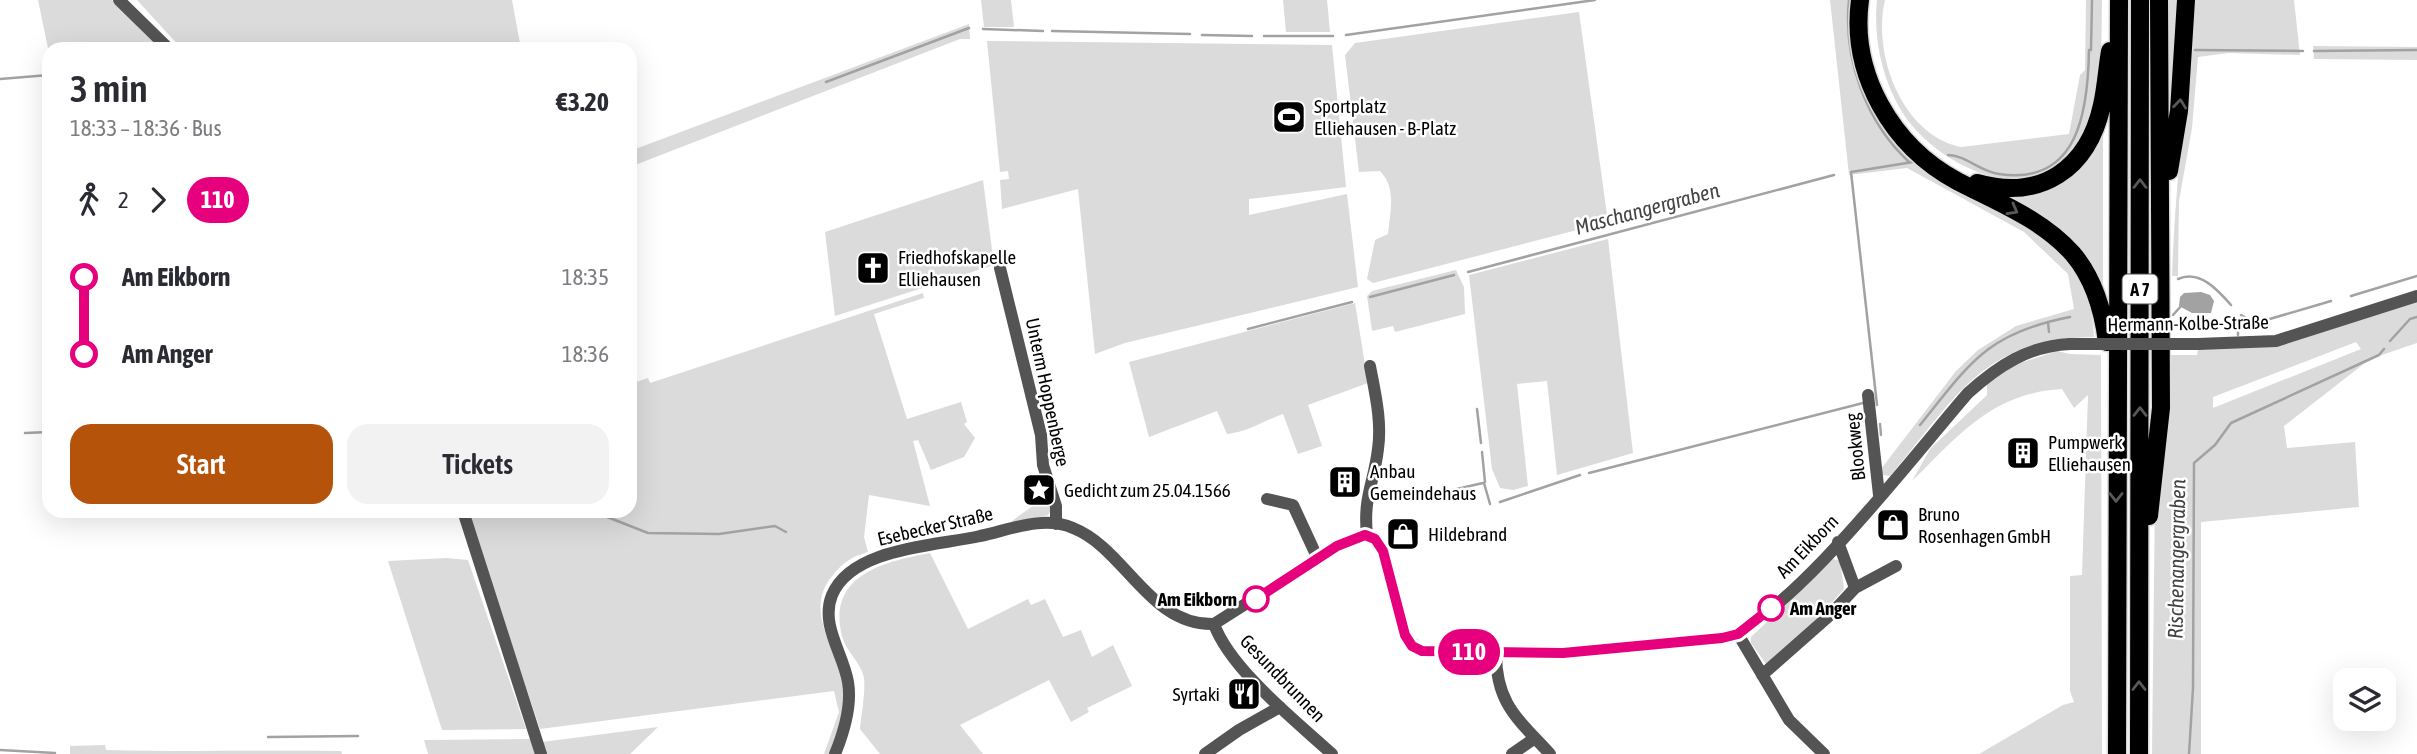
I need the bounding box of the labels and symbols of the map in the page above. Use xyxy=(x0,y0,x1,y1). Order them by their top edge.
place label: Sportplatz Elliehausen - B-Platz xyxy=(1314,95,1456,139)
sports icon: Sportplatz Elliehausen - B-Platz xyxy=(1270,98,1308,136)
one-way arrow xyxy=(2172,98,2187,110)
water label: Maschangergraben xyxy=(1572,177,1722,239)
one-way arrow xyxy=(2132,179,2148,189)
one-way arrow xyxy=(2006,202,2018,215)
place label: Friedhofskapelle Elliehausen xyxy=(898,246,1016,290)
church icon: Friedhofskapelle Elliehausen xyxy=(854,249,892,287)
road number: A 7 xyxy=(2122,274,2158,304)
street label: Hermann-Kolbe-Straße xyxy=(2107,311,2269,335)
street label: Unterm Hoppenberge xyxy=(1022,316,1074,468)
one-way arrow xyxy=(2132,406,2148,417)
street label: Blookweg xyxy=(1840,411,1869,482)
place label: Pumpwerk Elliehausen xyxy=(2048,431,2131,475)
building icon: Pumpwerk Elliehausen xyxy=(2004,434,2042,472)
place label: Anbau Gemeindehaus xyxy=(1370,460,1476,504)
building icon: Anbau Gemeindehaus xyxy=(1326,463,1364,501)
place icon: Gedicht zum 25.04.1566 xyxy=(1020,471,1058,509)
place label: Gedicht zum 25.04.1566 xyxy=(1064,479,1231,501)
water label: Rischenangergraben xyxy=(2163,479,2189,639)
one-way arrow xyxy=(2108,492,2124,503)
street label: Esebecker Straße xyxy=(875,502,995,550)
place label: Bruno Rosenhagen GmbH xyxy=(1918,503,2051,547)
shop icon: Bruno Rosenhagen GmbH xyxy=(1874,506,1912,544)
street label: Am Eikborn xyxy=(1772,510,1842,582)
shop icon: Hildebrand xyxy=(1384,515,1422,553)
place label: Hildebrand xyxy=(1428,523,1507,545)
marker: Am Eikborn xyxy=(1243,586,1269,612)
place label: Am Eikborn xyxy=(1157,588,1237,610)
marker: Am Anger xyxy=(1758,595,1784,621)
place label: Am Anger xyxy=(1789,597,1857,619)
line badge: 110 xyxy=(1429,629,1509,675)
street label: Gesundbrunnen xyxy=(1236,630,1330,726)
restaurant icon: Syrtaki xyxy=(1225,675,1263,713)
one-way arrow xyxy=(2131,680,2147,691)
place label: Syrtaki xyxy=(1172,683,1220,705)

